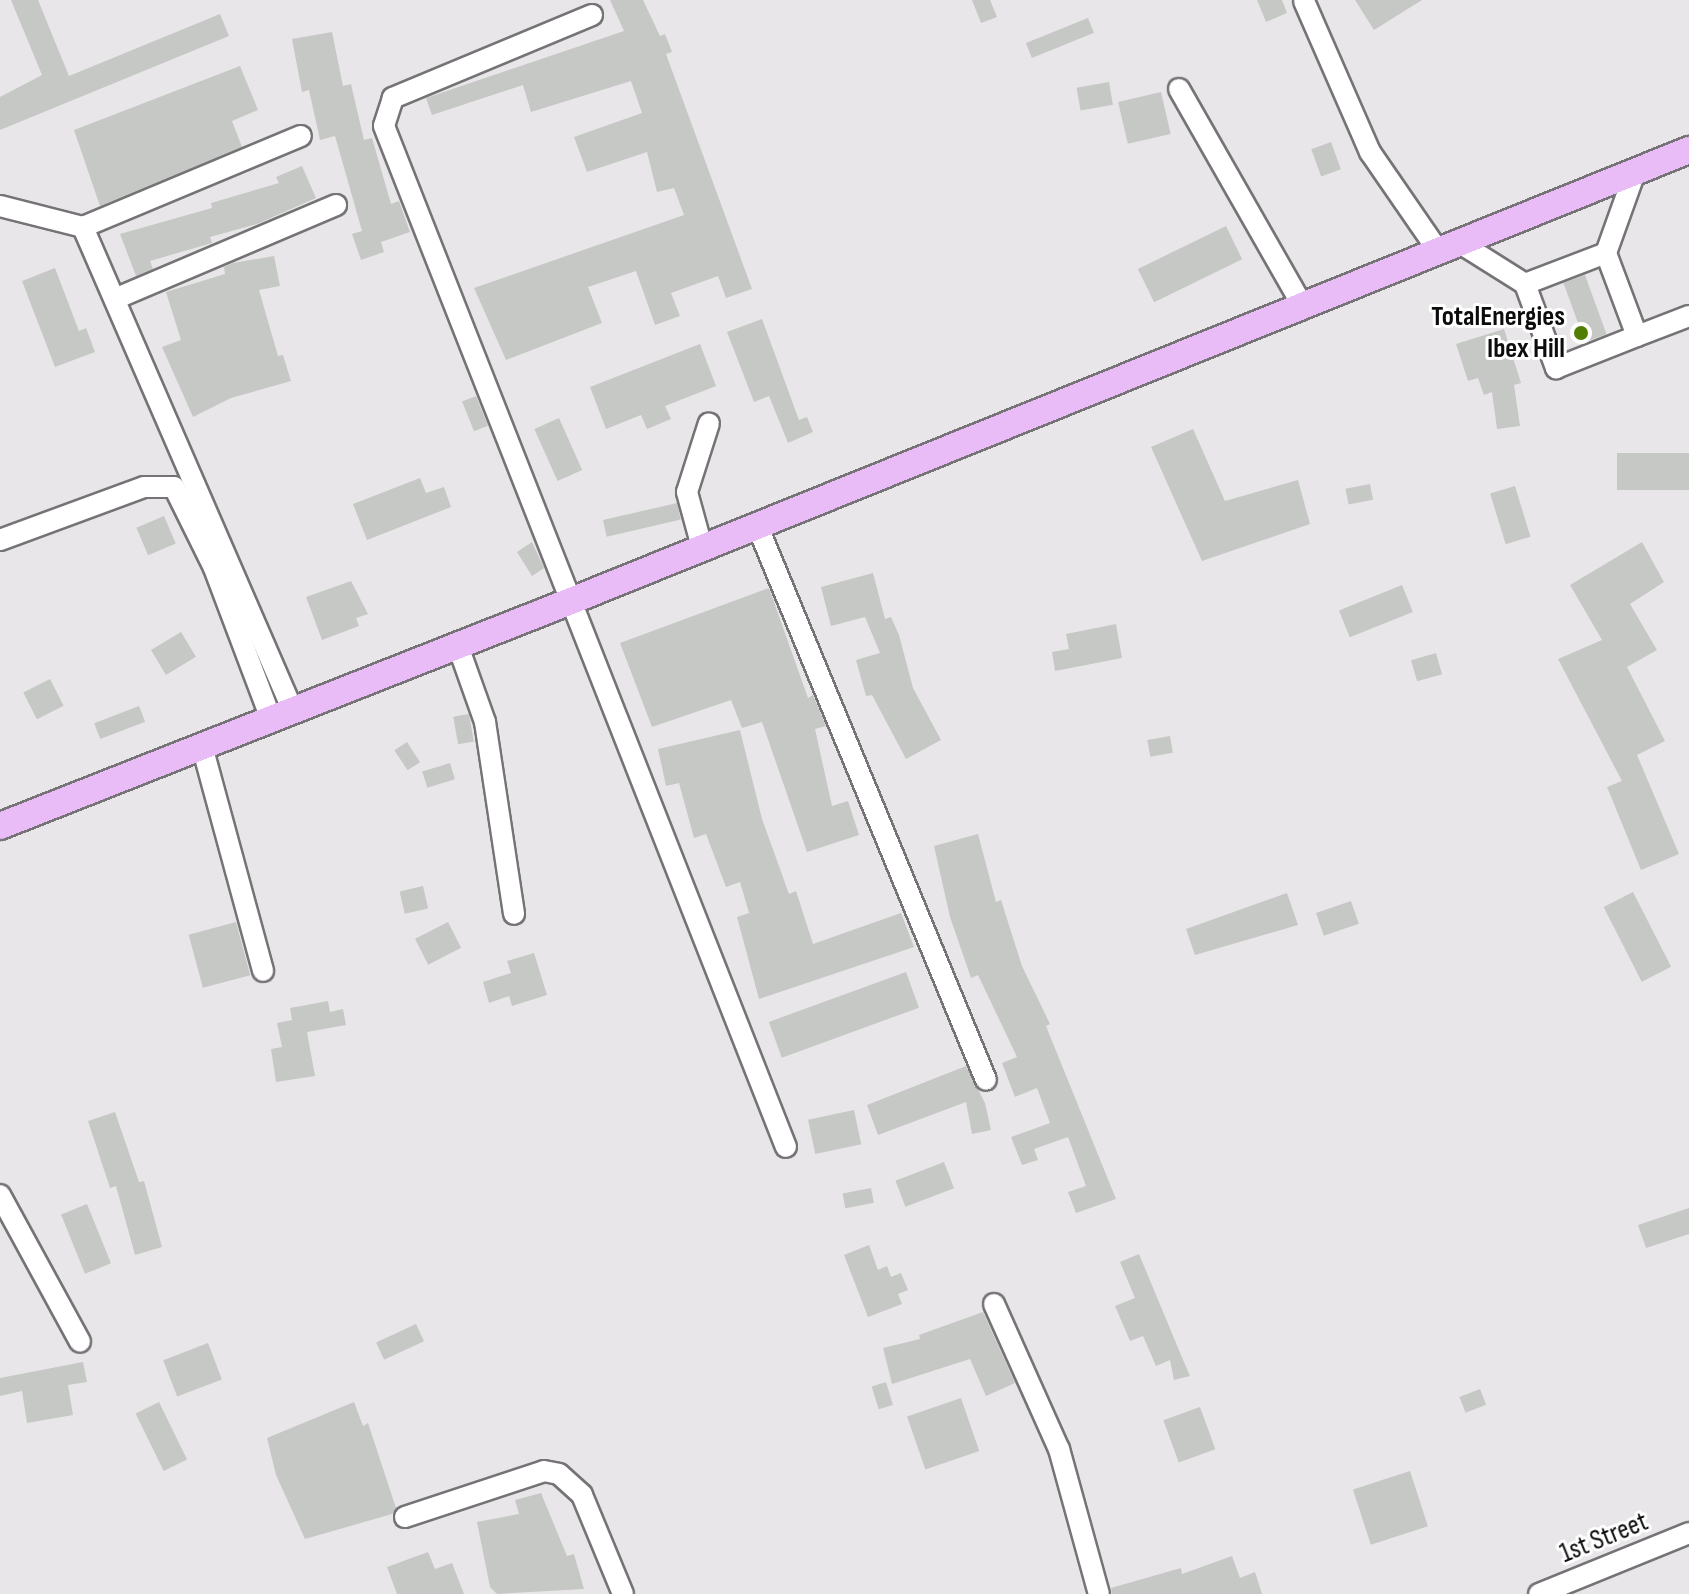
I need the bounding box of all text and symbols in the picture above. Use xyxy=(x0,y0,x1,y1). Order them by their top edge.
place label: TotalEnergies Ibex Hill xyxy=(1431,300,1565,366)
marker: TotalEnergies Ibex Hill xyxy=(1572,324,1590,342)
street label: 1st Street xyxy=(1555,1505,1653,1571)

